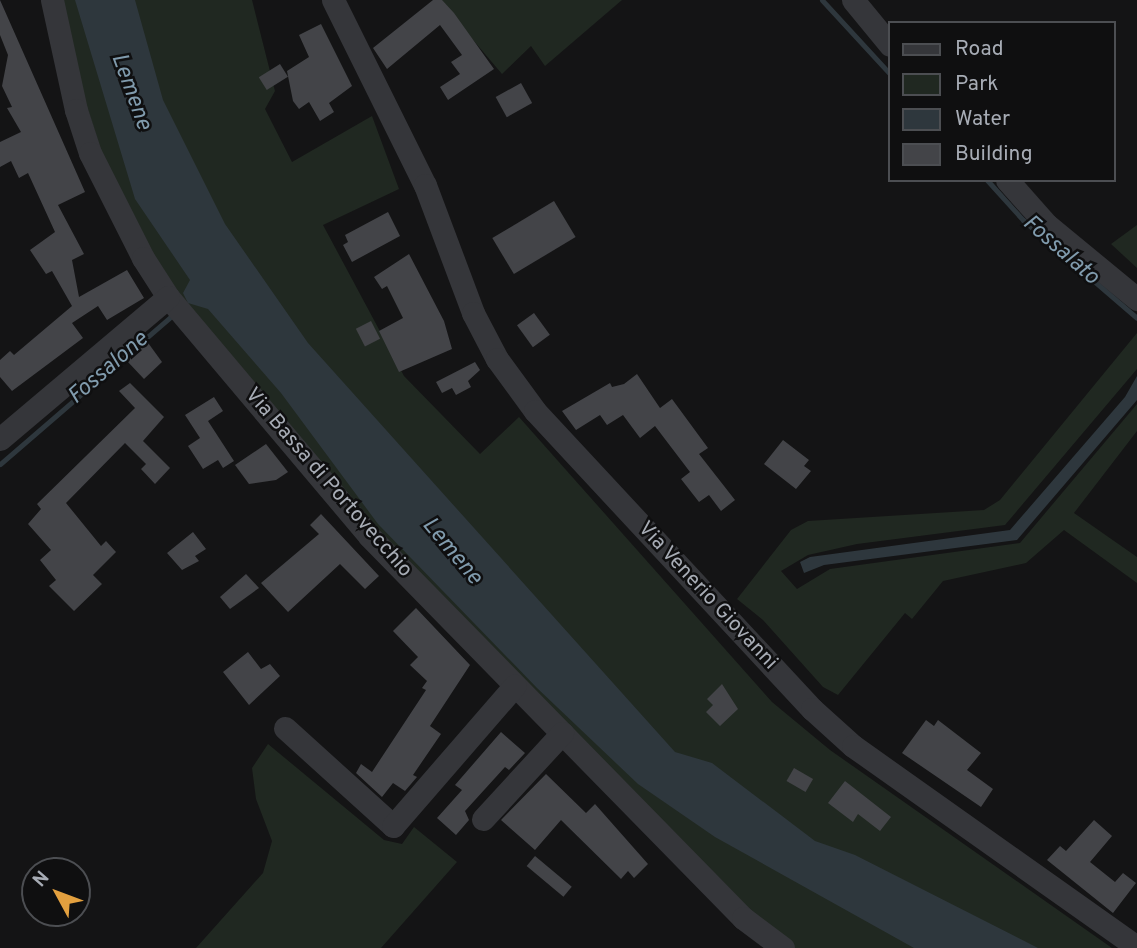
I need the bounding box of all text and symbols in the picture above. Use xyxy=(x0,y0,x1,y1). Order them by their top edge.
legend xyxy=(888,21,1116,182)
text: Road xyxy=(955,36,1004,63)
water label: Lemene xyxy=(103,50,157,134)
text: Park xyxy=(955,71,998,98)
text: Water xyxy=(955,106,1010,133)
text: Building xyxy=(955,141,1033,168)
water label: Fossalato xyxy=(1016,210,1104,292)
water label: Fossalone xyxy=(63,327,155,411)
street label: Via Bassa di Portovecchio xyxy=(239,383,417,583)
water label: Lemene xyxy=(415,513,487,591)
street label: Via Venerio Giovanni xyxy=(632,516,782,676)
north arrow xyxy=(21,857,91,927)
text: N xyxy=(28,867,55,893)

